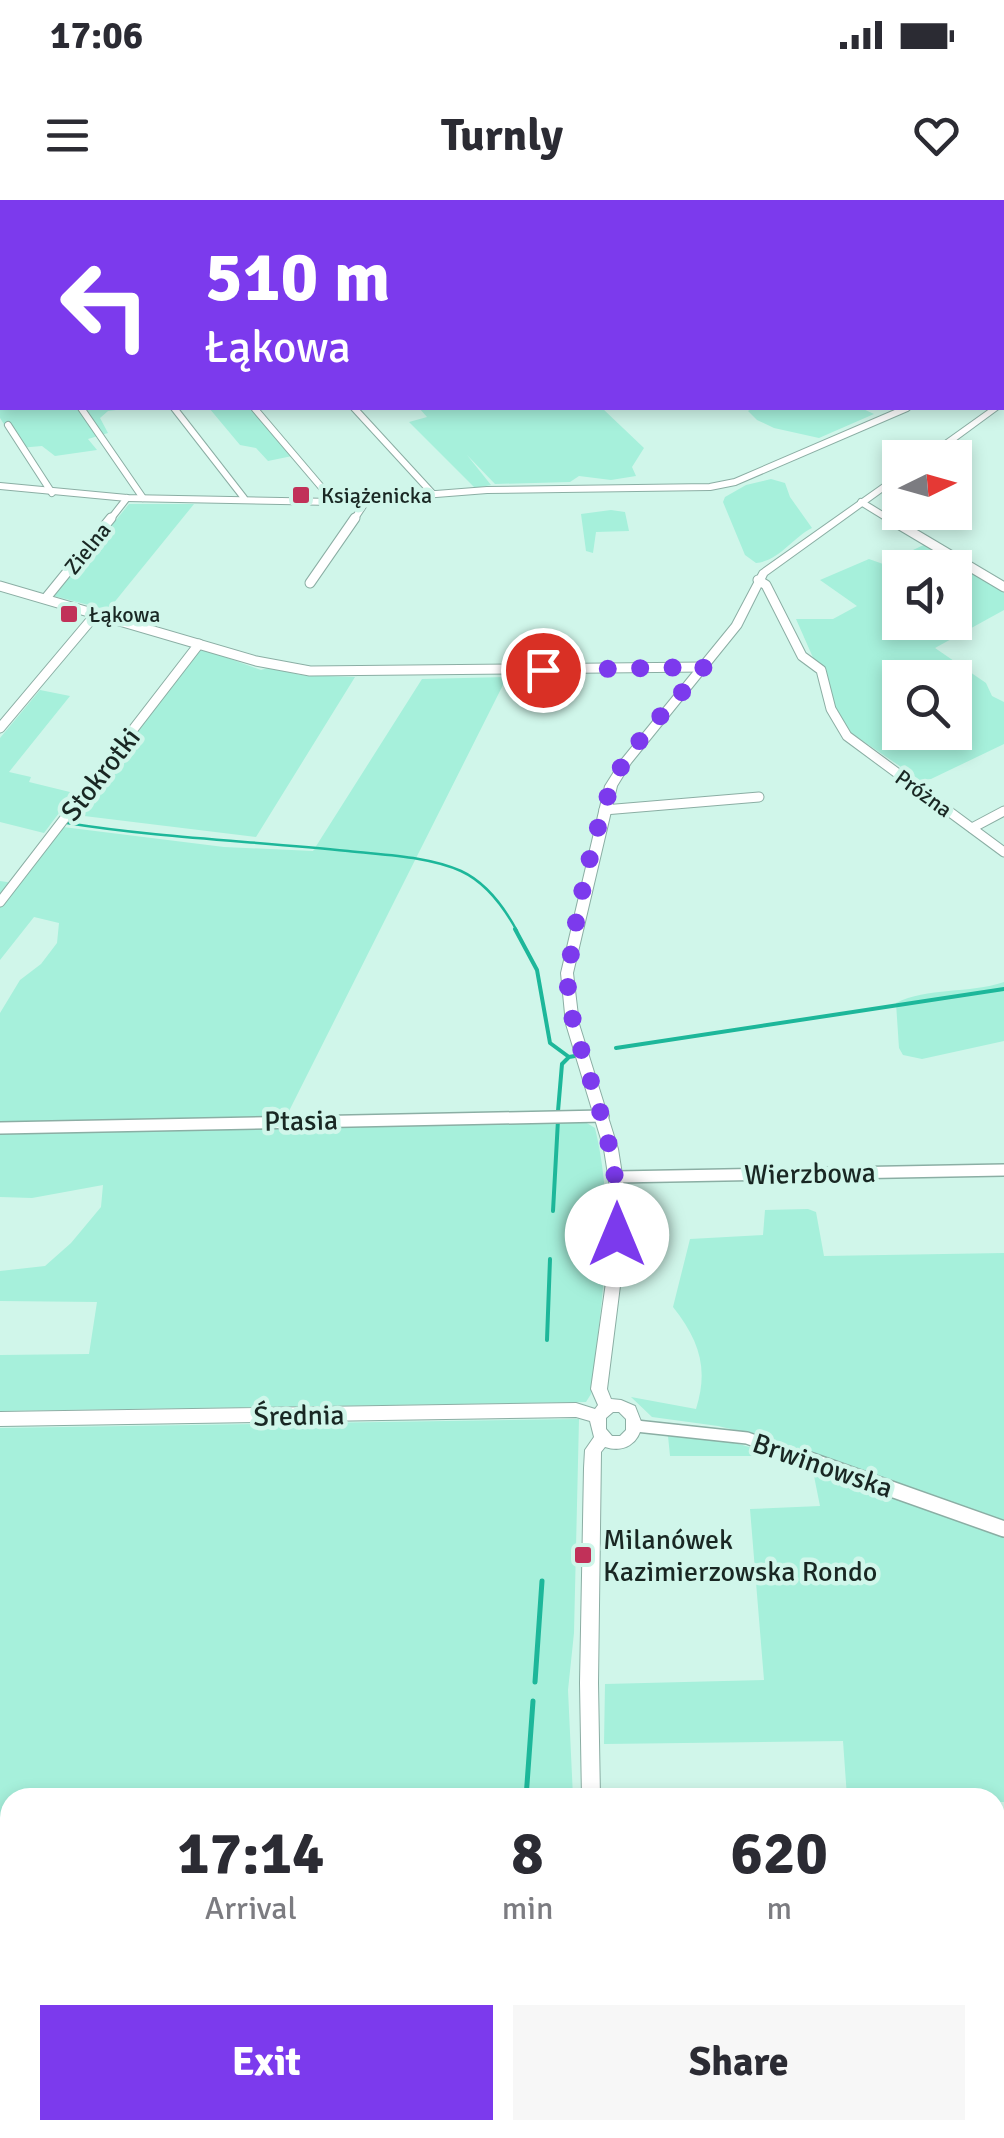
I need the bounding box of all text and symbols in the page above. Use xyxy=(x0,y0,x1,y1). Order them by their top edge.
text: 17:06 xyxy=(50,12,143,59)
icon: menu xyxy=(40,108,95,163)
text: Turnly xyxy=(441,108,563,163)
icon: heart xyxy=(909,108,964,163)
text: 510 m xyxy=(205,234,390,320)
icon: left xyxy=(40,240,170,370)
text: Łąkowa xyxy=(205,320,351,375)
north arrow xyxy=(882,440,972,530)
map controls xyxy=(882,440,972,750)
place label: Książenicka xyxy=(321,482,432,509)
marker: Książenicka xyxy=(290,484,312,506)
street label: Zielna xyxy=(58,517,116,580)
button: sound xyxy=(882,550,972,640)
place label: Łąkowa xyxy=(89,601,160,628)
marker: Łąkowa xyxy=(58,603,80,625)
pin xyxy=(501,628,586,713)
icon: arrive xyxy=(516,643,571,698)
button: search xyxy=(882,660,972,750)
street label: Stokrotki xyxy=(54,721,148,828)
street label: Próżna xyxy=(890,764,957,823)
street label: Ptasia xyxy=(264,1103,338,1139)
street label: Wierzbowa xyxy=(744,1156,876,1192)
position arrow xyxy=(565,1183,669,1287)
street label: Średnia xyxy=(253,1398,345,1434)
street label: Brwinowska xyxy=(748,1426,897,1506)
place label: Milanówek Kazimierzowska Rondo xyxy=(603,1523,877,1589)
marker: Milanówek Kazimierzowska Rondo xyxy=(572,1544,594,1566)
text: 17:14 xyxy=(177,1817,325,1891)
text: 8 xyxy=(511,1817,544,1891)
text: 620 xyxy=(731,1817,828,1891)
text: Arrival xyxy=(205,1889,297,1928)
text: min xyxy=(502,1889,553,1928)
text: m xyxy=(766,1889,792,1928)
button: Exit xyxy=(40,2005,493,2120)
button: Share xyxy=(513,2005,965,2120)

